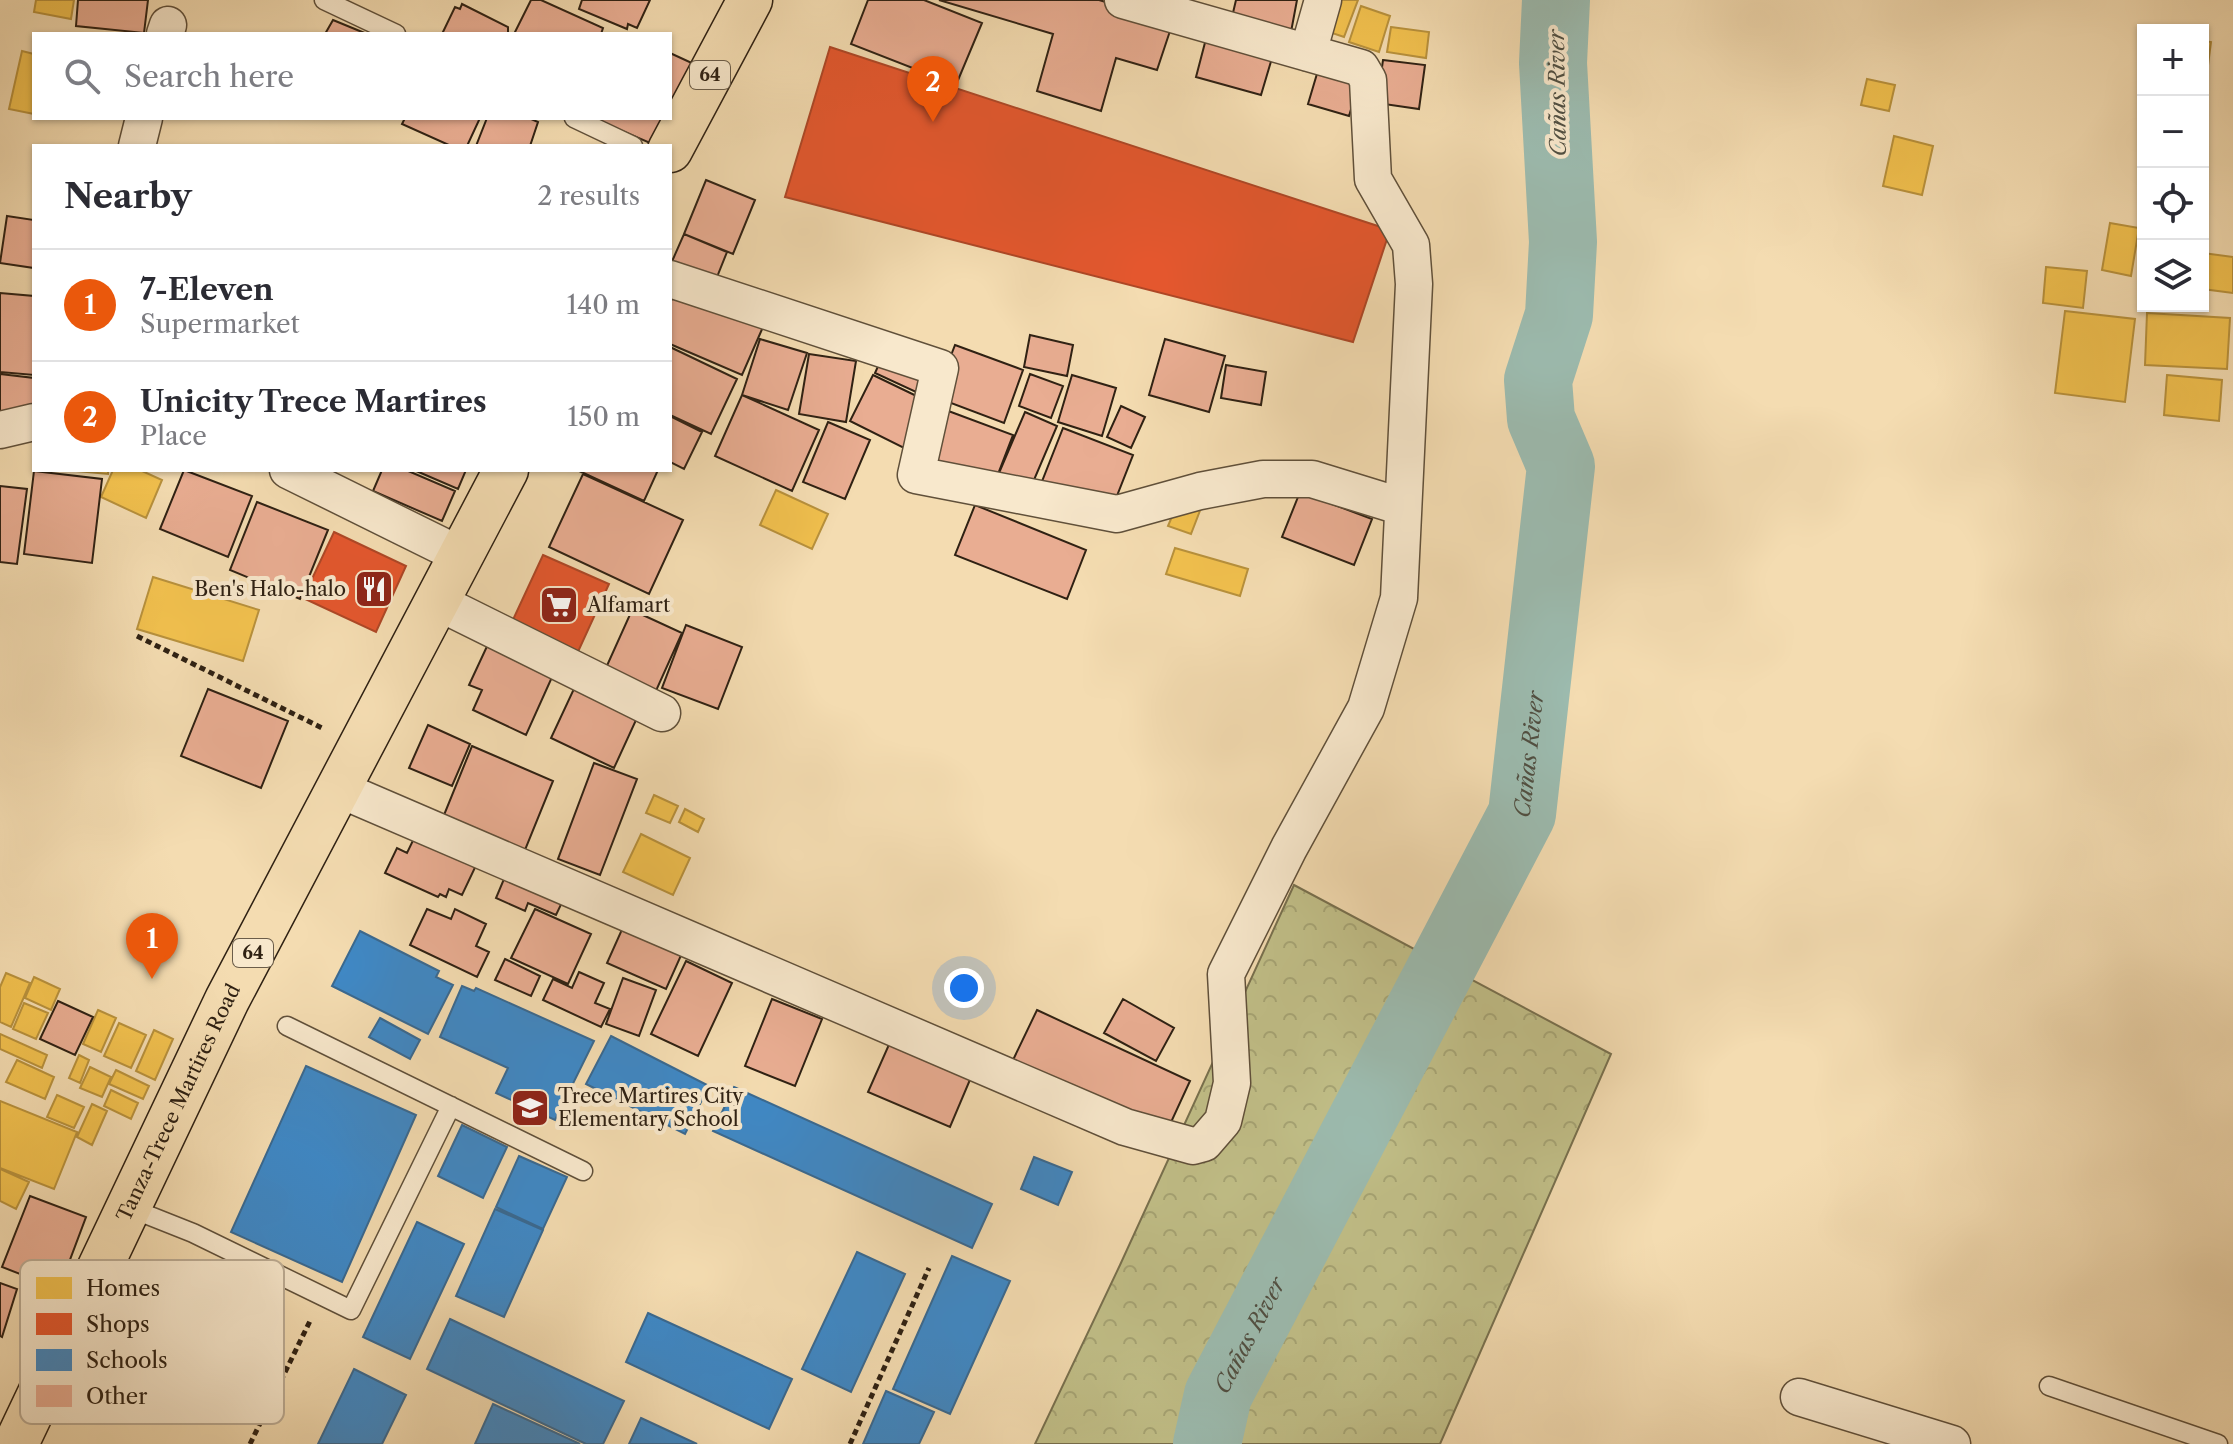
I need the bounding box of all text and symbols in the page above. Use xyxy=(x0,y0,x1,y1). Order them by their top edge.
map controls xyxy=(2137,24,2209,312)
button: + xyxy=(2137,24,2209,96)
water label: Cañas River xyxy=(1543,28,1572,157)
search box xyxy=(32,32,672,120)
icon: search xyxy=(60,54,104,98)
pin: 2 xyxy=(907,56,959,122)
text: Search here xyxy=(124,58,294,95)
road number: 64 xyxy=(690,61,730,89)
button: − xyxy=(2137,96,2209,168)
button: locate xyxy=(2137,168,2209,240)
text: Nearby xyxy=(64,175,192,217)
text: 2 results xyxy=(537,180,640,212)
button: layers xyxy=(2137,240,2209,312)
text: 7-Eleven xyxy=(140,271,274,308)
text: 1 xyxy=(84,289,96,321)
text: 140 m xyxy=(566,289,640,321)
text: Supermarket xyxy=(140,308,300,340)
text: Unicity Trece Martires xyxy=(140,383,487,420)
text: 2 xyxy=(82,401,98,433)
text: 150 m xyxy=(567,401,640,433)
text: Place xyxy=(140,420,207,452)
restaurant icon: Ben's Halo-halo xyxy=(353,568,395,610)
place label: Ben's Halo-halo xyxy=(194,577,346,601)
supermarket icon: Alfamart xyxy=(538,584,580,626)
place label: Alfamart xyxy=(586,593,670,617)
water label: Cañas River xyxy=(1509,688,1550,819)
pin: 1 xyxy=(126,913,178,979)
road number: 64 xyxy=(233,939,273,967)
your location xyxy=(944,968,984,1008)
street label: Tanza-Trece Martires Road xyxy=(112,980,245,1225)
place label: Trece Martires City Elementary School xyxy=(558,1084,744,1131)
school or university icon: Trece Martires City Elementary School xyxy=(509,1087,551,1129)
legend xyxy=(20,1260,284,1424)
water label: Cañas River xyxy=(1208,1271,1292,1398)
text: Homes xyxy=(86,1275,160,1302)
text: Shops xyxy=(86,1311,150,1338)
text: Schools xyxy=(86,1347,168,1374)
text: Other xyxy=(86,1383,147,1410)

